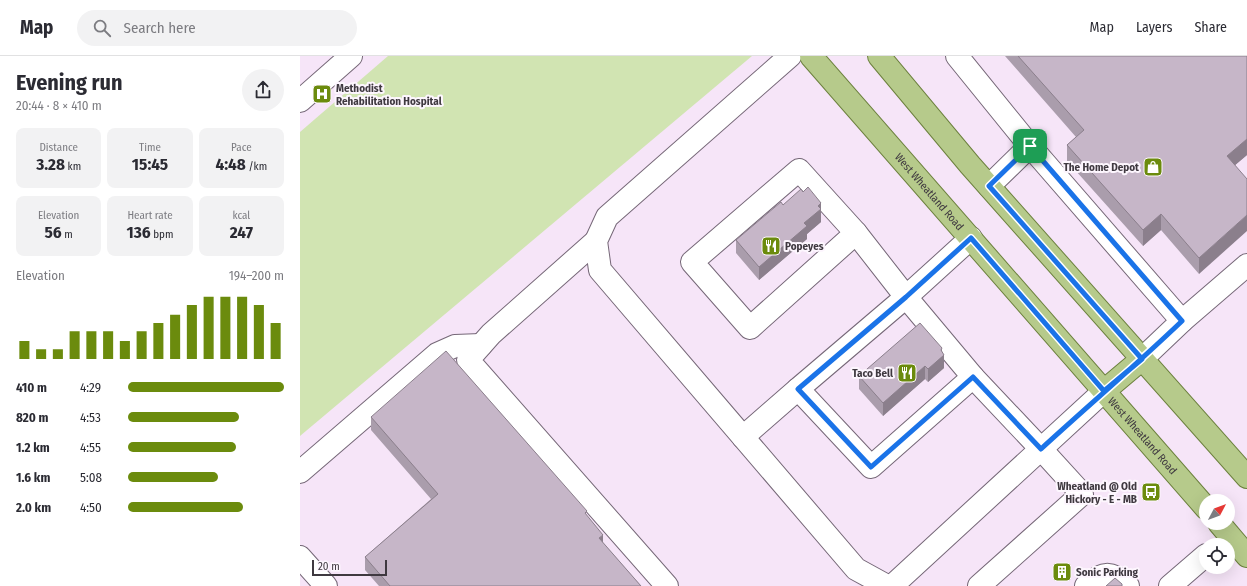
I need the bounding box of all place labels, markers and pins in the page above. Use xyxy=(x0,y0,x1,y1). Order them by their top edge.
place label: Methodist Rehabilitation Hospital xyxy=(336,82,443,108)
hospital icon: Methodist Rehabilitation Hospital xyxy=(311,83,333,105)
pin xyxy=(1013,129,1047,163)
shop icon: The Home Depot xyxy=(1142,156,1164,178)
place label: The Home Depot xyxy=(1063,161,1139,174)
restaurant icon: Popeyes xyxy=(760,235,782,257)
place label: Popeyes xyxy=(785,240,824,253)
restaurant icon: Taco Bell xyxy=(896,362,918,384)
place label: Taco Bell xyxy=(852,367,894,380)
place label: Wheatland @ Old Hickory - E - MB xyxy=(1057,480,1137,506)
bus stop icon: Wheatland @ Old Hickory - E - MB xyxy=(1140,481,1162,503)
building icon: Sonic Parking xyxy=(1051,561,1073,583)
place label: Sonic Parking xyxy=(1076,566,1138,579)

